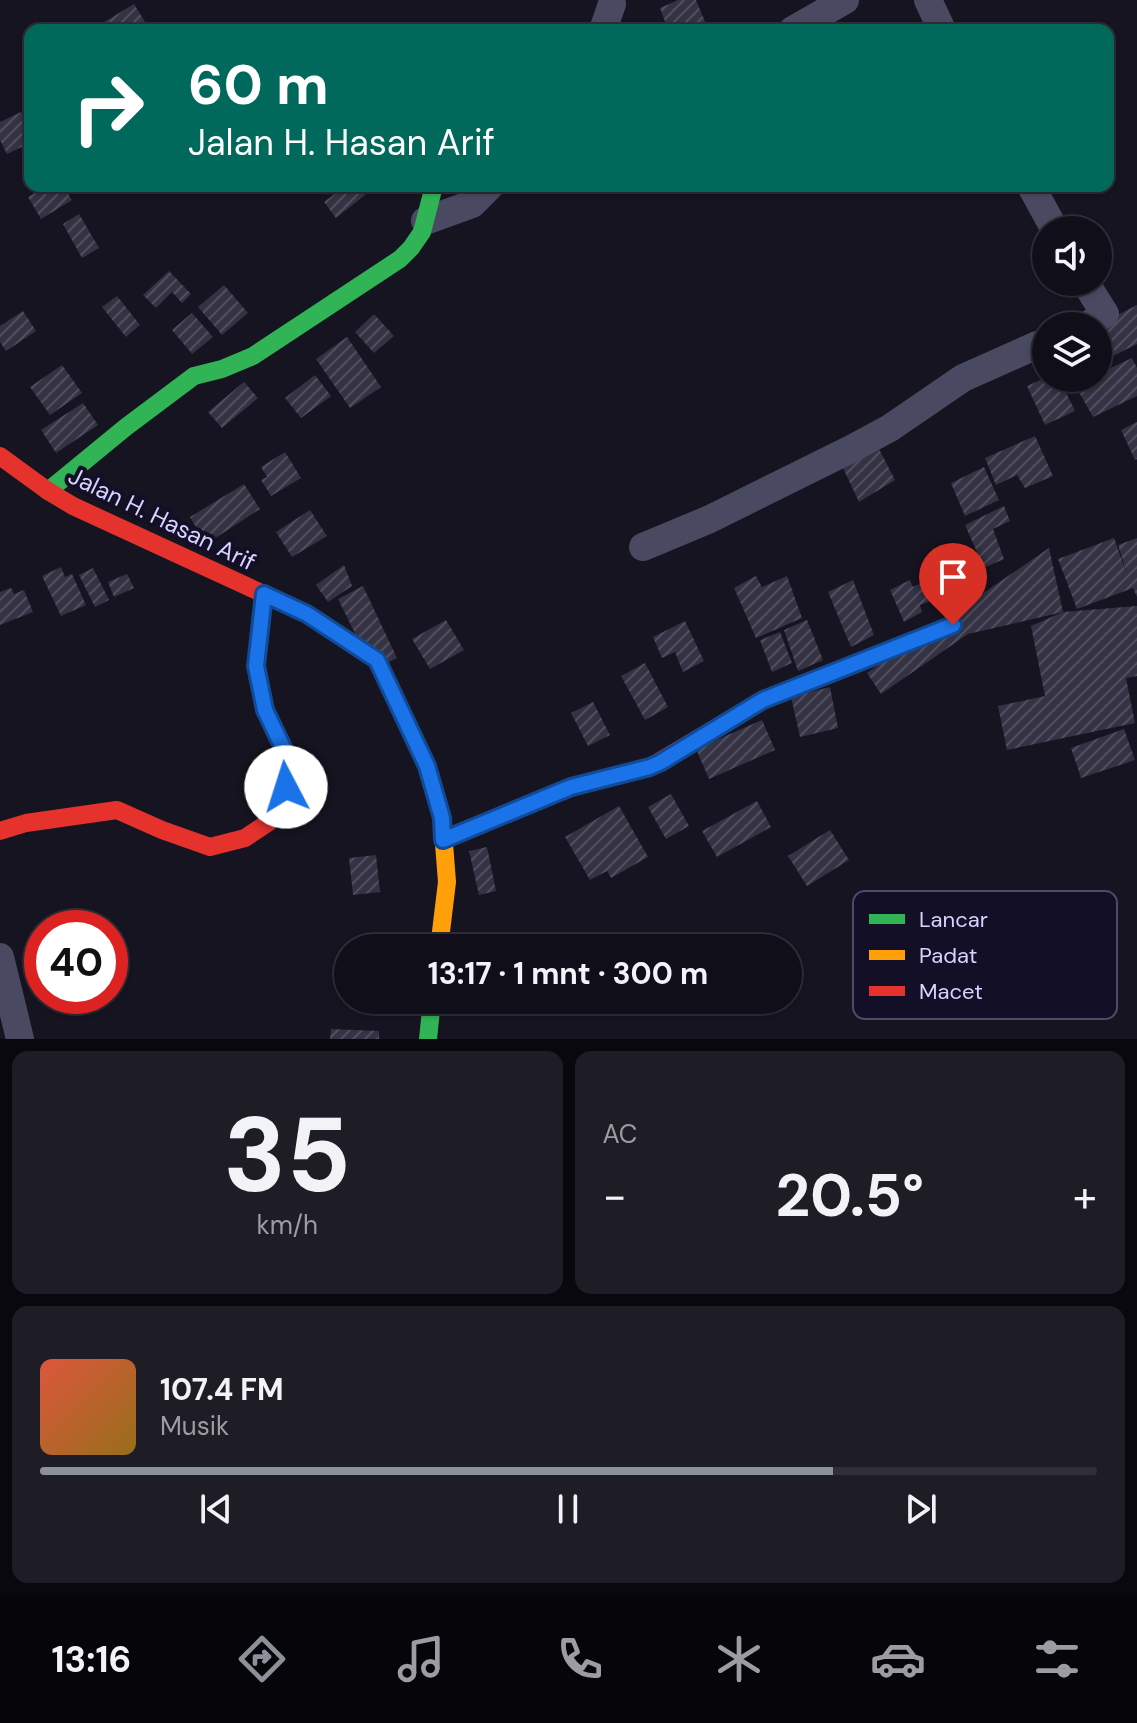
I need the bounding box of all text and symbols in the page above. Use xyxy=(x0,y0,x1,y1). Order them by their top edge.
text: 60 m xyxy=(188,48,329,121)
icon: right xyxy=(56,56,160,160)
text: Jalan H. Hasan Arif xyxy=(188,119,495,166)
map controls xyxy=(1032,216,1112,392)
button: sound xyxy=(1032,216,1112,296)
button: layers xyxy=(1032,312,1112,392)
street label: Jalan H. Hasan Arif xyxy=(64,460,261,577)
pin xyxy=(919,543,987,625)
icon: arrive xyxy=(931,555,975,599)
position arrow xyxy=(244,745,328,829)
legend xyxy=(853,891,1117,1019)
text: Lancar xyxy=(919,905,988,934)
speed limit sign: 40 xyxy=(24,910,128,1014)
text: Padat xyxy=(919,941,977,970)
text: 13:17 · 1 mnt · 300 m xyxy=(428,954,708,993)
text: Macet xyxy=(919,977,983,1006)
text: 35 xyxy=(224,1088,351,1223)
text: AC xyxy=(603,1117,637,1151)
text: 20.5° xyxy=(776,1156,924,1235)
text: − xyxy=(603,1167,627,1225)
text: + xyxy=(1073,1167,1097,1225)
text: km/h xyxy=(257,1208,318,1242)
text: 107.4 FM xyxy=(160,1370,284,1409)
text: Musik xyxy=(160,1409,229,1443)
icon: previous xyxy=(194,1487,238,1531)
icon: pause xyxy=(546,1487,590,1531)
icon: next xyxy=(899,1487,943,1531)
icon: directions xyxy=(234,1631,290,1687)
icon: music xyxy=(393,1631,449,1687)
icon: phone xyxy=(552,1631,608,1687)
icon: climate xyxy=(711,1631,767,1687)
icon: car xyxy=(870,1631,926,1687)
icon: filters xyxy=(1029,1631,1085,1687)
text: 13:16 xyxy=(52,1636,131,1683)

